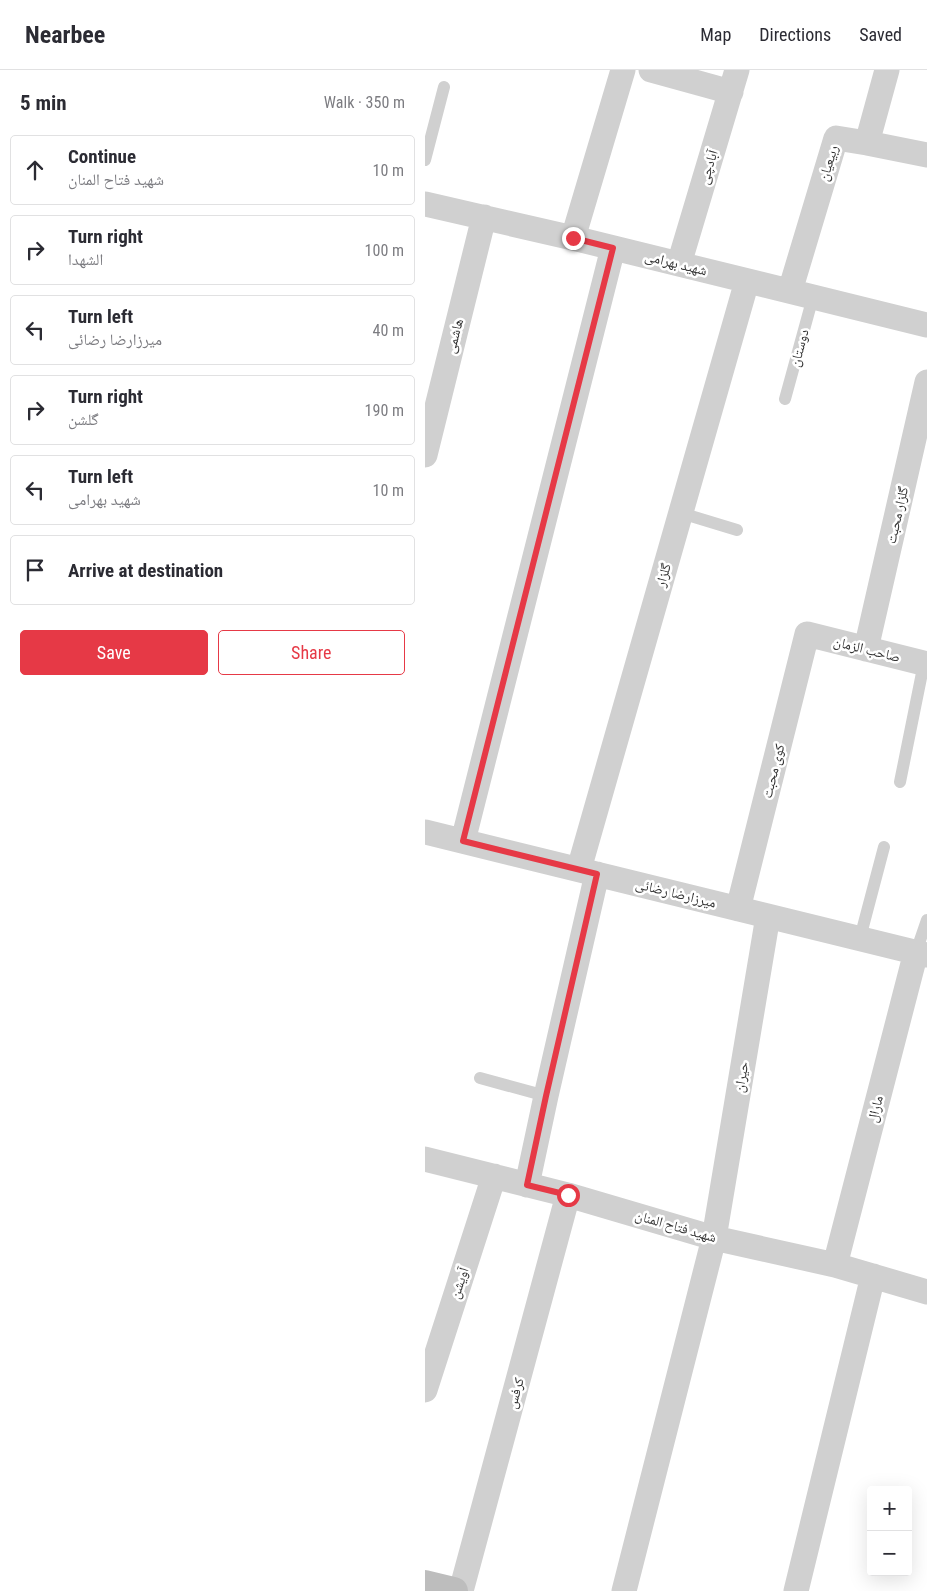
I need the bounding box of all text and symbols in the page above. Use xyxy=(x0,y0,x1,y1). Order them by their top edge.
text: Nearbee xyxy=(25,21,105,49)
text: Map xyxy=(700,24,731,45)
text: Directions xyxy=(759,24,831,45)
text: Saved xyxy=(859,24,902,45)
text: 5 min xyxy=(20,91,67,115)
text: Walk · 350 m xyxy=(324,93,405,112)
street label: ربیعیان xyxy=(815,143,842,183)
text: Continue xyxy=(68,145,136,168)
street label: آبادچی xyxy=(695,147,722,186)
icon: ahead xyxy=(21,156,49,184)
text: 10 m xyxy=(372,161,404,180)
text: شهید فتاح المنان xyxy=(68,170,164,189)
text: Turn right xyxy=(68,225,143,248)
route end xyxy=(562,227,585,250)
icon: right xyxy=(21,236,49,264)
text: 100 m xyxy=(365,241,404,260)
street label: شهید بهرامی xyxy=(643,248,709,279)
text: الشهدا xyxy=(68,250,103,269)
text: Turn left xyxy=(68,305,133,328)
icon: left xyxy=(21,316,49,344)
street label: هاشمی xyxy=(442,317,467,355)
text: 40 m xyxy=(372,321,404,340)
street label: دوستان xyxy=(786,327,813,369)
text: میرزارضا رضائی xyxy=(68,330,162,349)
text: Turn right xyxy=(68,385,143,408)
icon: right xyxy=(21,396,49,424)
text: 190 m xyxy=(365,401,404,420)
text: گلشن xyxy=(68,410,99,429)
text: Turn left xyxy=(68,465,133,488)
icon: left xyxy=(21,476,49,504)
text: 10 m xyxy=(372,481,404,500)
street label: گلزار محبت xyxy=(883,485,912,545)
text: شهید بهرامی xyxy=(68,490,141,509)
icon: arrive xyxy=(21,556,49,584)
text: Arrive at destination xyxy=(68,559,223,582)
street label: گلزار xyxy=(652,561,675,590)
button: Save xyxy=(20,630,208,675)
button: Share xyxy=(218,630,405,675)
street label: صاحب الزمان xyxy=(832,633,902,666)
street label: کوی محبت xyxy=(759,742,788,800)
street label: میرزارضا رضائی xyxy=(634,875,718,912)
street label: حیران xyxy=(731,1060,752,1094)
street label: مارال xyxy=(864,1094,887,1124)
route start xyxy=(557,1184,580,1207)
street label: شهید فتاح المنان xyxy=(633,1207,719,1247)
street label: آویشن xyxy=(446,1265,473,1301)
street label: کرفس xyxy=(503,1375,528,1411)
map controls xyxy=(867,1486,912,1576)
button: + xyxy=(867,1486,912,1531)
button: − xyxy=(867,1531,912,1576)

